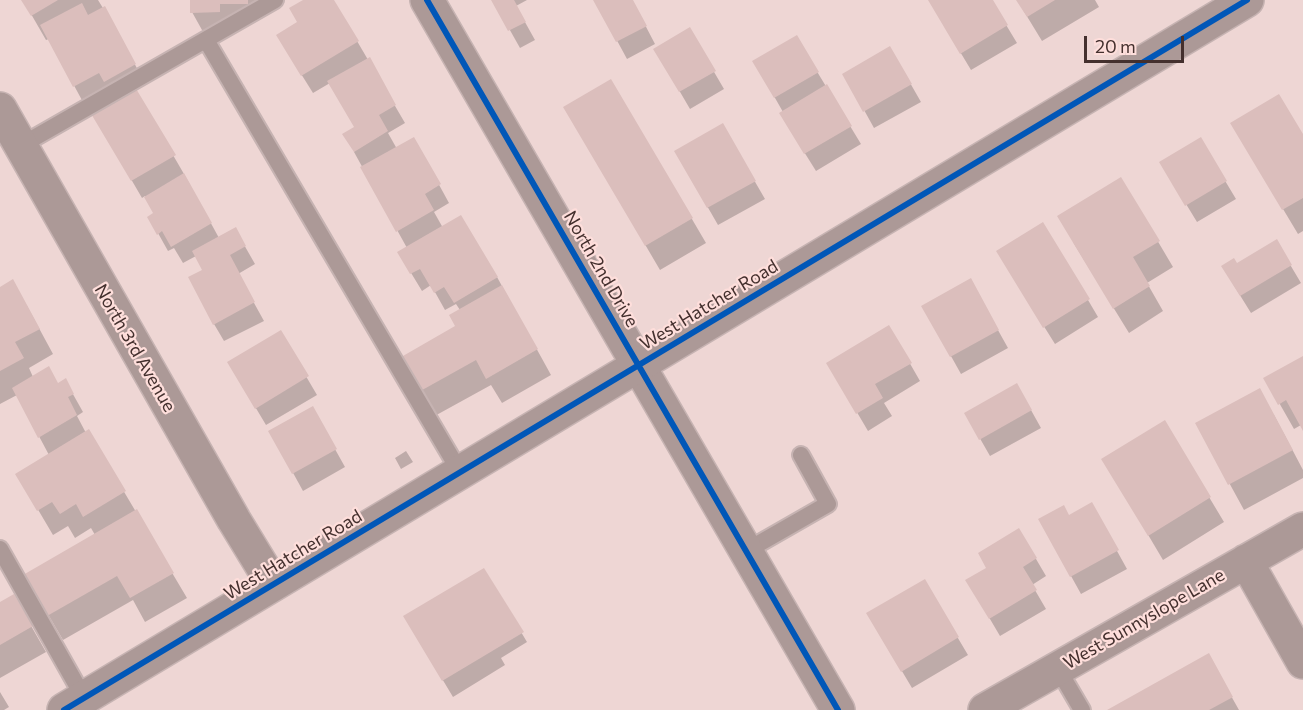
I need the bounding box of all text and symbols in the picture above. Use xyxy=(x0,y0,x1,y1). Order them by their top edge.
scale bar xyxy=(1087,24,1188,62)
text: 20 m xyxy=(1095,35,1136,57)
street label: North 2nd Drive xyxy=(559,207,643,331)
street label: West Hatcher Road xyxy=(636,255,782,355)
street label: North 3rd Avenue xyxy=(90,280,180,416)
street label: West Hatcher Road xyxy=(220,505,366,605)
street label: West Sunnyslope Lane xyxy=(1060,564,1228,674)

